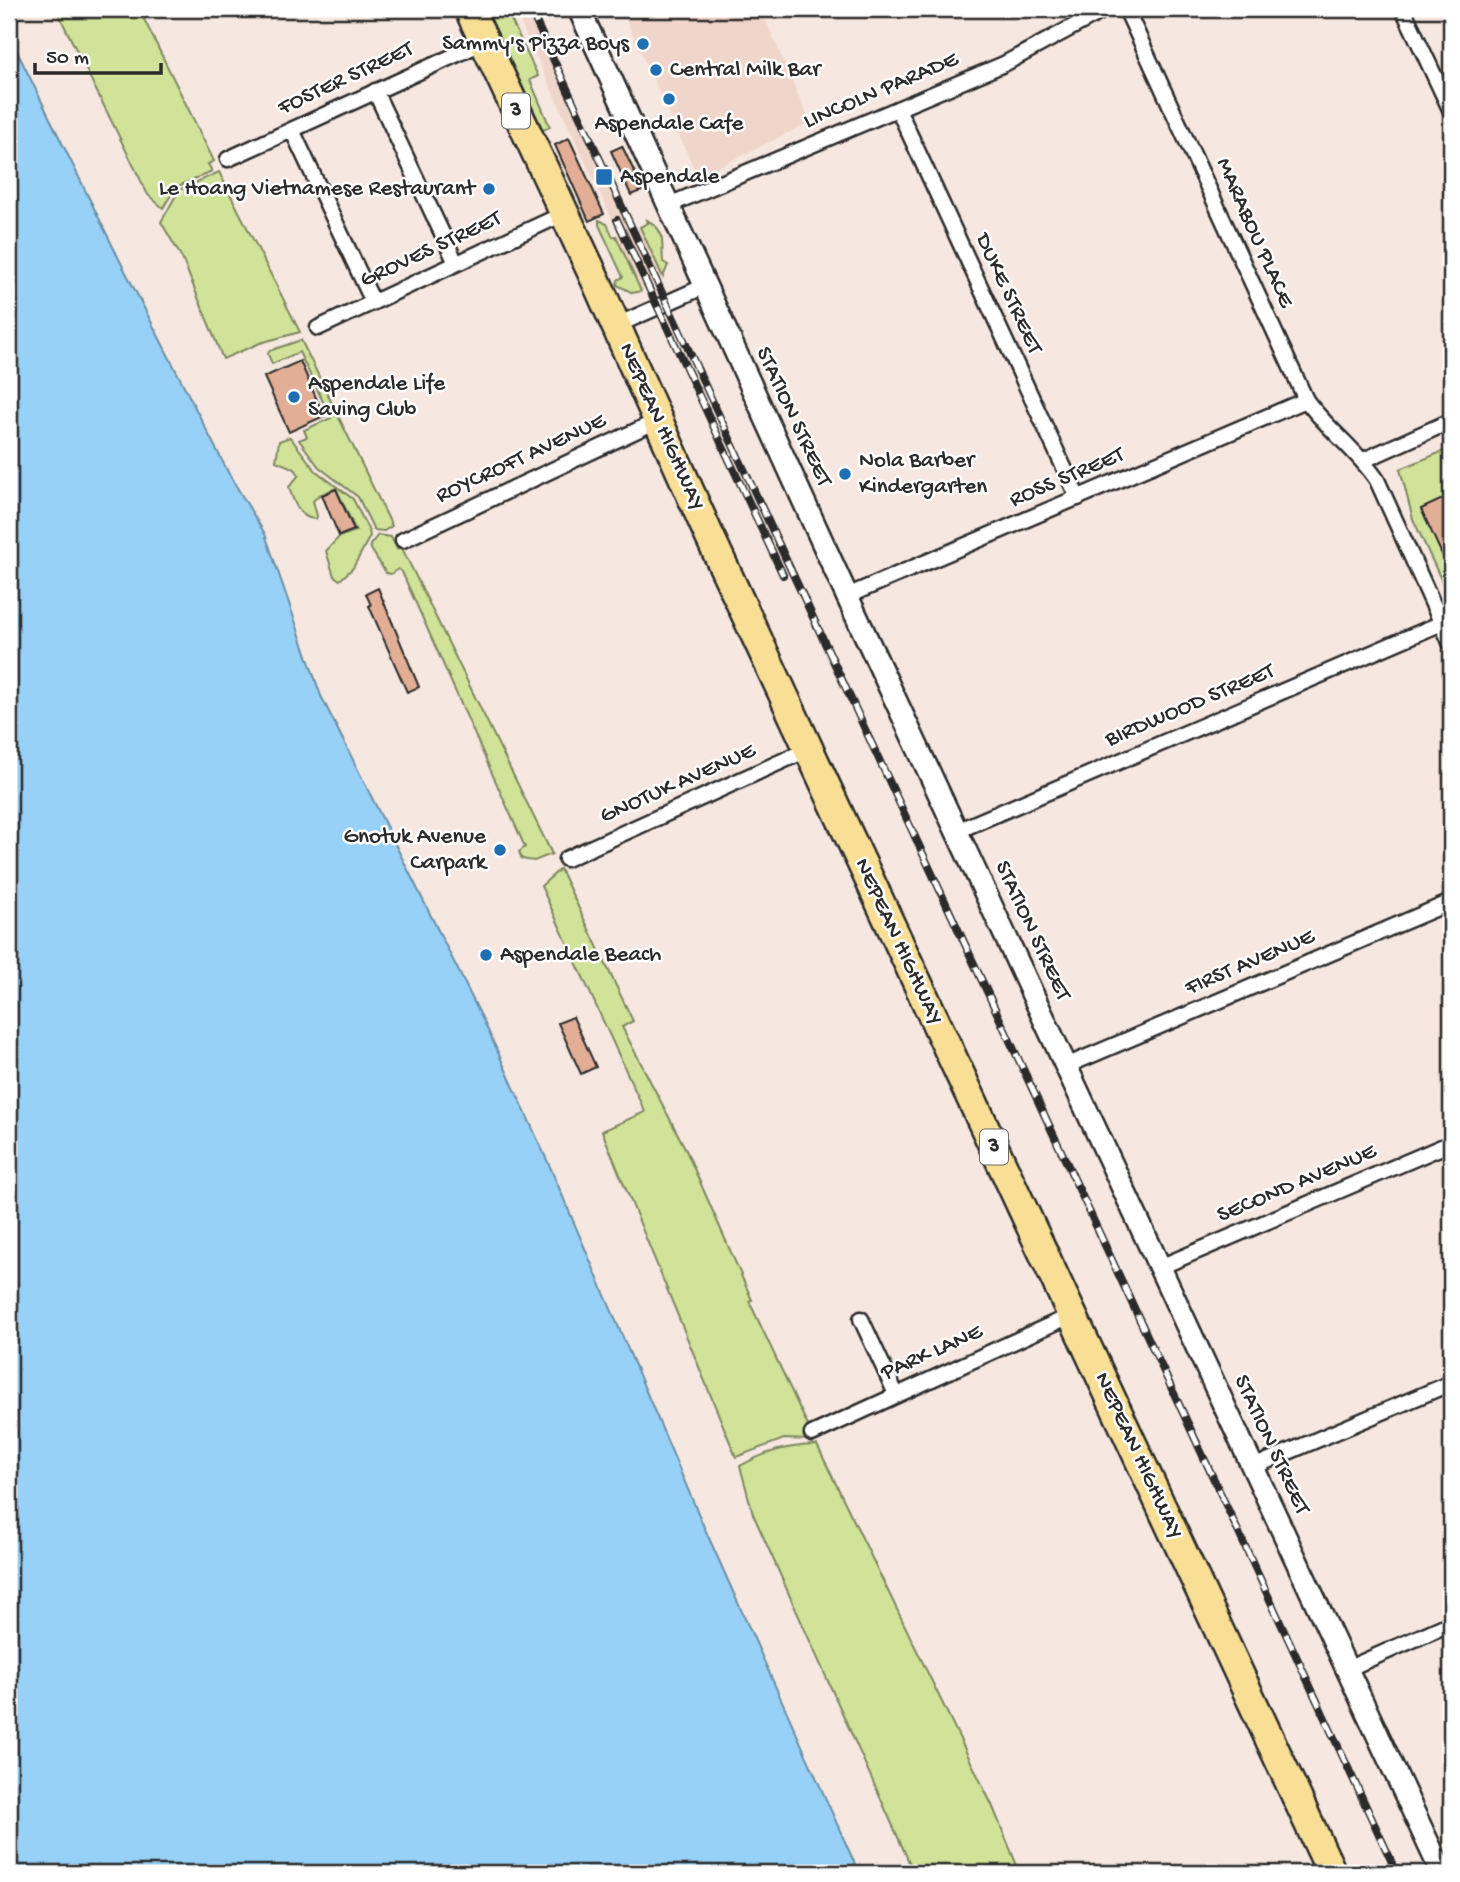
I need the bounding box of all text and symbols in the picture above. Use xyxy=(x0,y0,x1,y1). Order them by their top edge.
place label: Sammy's Pizza Boys xyxy=(442,31,630,58)
scale bar xyxy=(35,32,161,76)
street label: FOSTER STREET xyxy=(273,35,419,123)
marker: Sammy's Pizza Boys xyxy=(635,36,651,52)
street label: LINCOLN PARADE xyxy=(800,46,964,136)
text: 50 m xyxy=(46,47,89,72)
place label: Central Milk Bar xyxy=(670,57,822,84)
marker: Central Milk Bar xyxy=(648,62,664,78)
marker: Aspendale Cafe xyxy=(661,91,677,107)
road number: 3 xyxy=(502,94,530,128)
place label: Aspendale Cafe xyxy=(595,111,745,138)
street label: MARABOU PLACE xyxy=(1209,154,1300,314)
place label: Aspendale xyxy=(620,164,720,191)
marker: Aspendale xyxy=(594,167,614,187)
place label: Le Hoang Vietnamese Restaurant xyxy=(159,176,477,203)
marker: Le Hoang Vietnamese Restaurant xyxy=(481,181,497,197)
street label: GROVES STREET xyxy=(356,205,507,295)
street label: DUKE STREET xyxy=(967,228,1048,360)
street label: NEPEAN HIGHWAY xyxy=(612,339,710,515)
street label: STATION STREET xyxy=(749,343,838,492)
place label: Aspendale Life Saving Club xyxy=(308,371,446,424)
marker: Aspendale Life Saving Club xyxy=(286,389,302,405)
street label: ROYCROFT AVENUE xyxy=(432,407,612,510)
street label: ROSS STREET xyxy=(1006,441,1129,514)
place label: Nola Barber Kindergarten xyxy=(859,448,987,501)
marker: Nola Barber Kindergarten xyxy=(837,466,853,482)
street label: BIRDWOOD STREET xyxy=(1100,658,1280,754)
street label: GNOTUK AVENUE xyxy=(596,737,761,830)
place label: Gnotuk Avenue Carpark xyxy=(344,824,489,877)
marker: Gnotuk Avenue Carpark xyxy=(492,842,508,858)
street label: NEPEAN HIGHWAY xyxy=(848,855,948,1029)
street label: STATION STREET xyxy=(988,857,1077,1006)
street label: FIRST AVENUE xyxy=(1180,923,1320,1003)
place label: Aspendale Beach xyxy=(500,942,661,969)
marker: Aspendale Beach xyxy=(478,947,494,963)
road number: 3 xyxy=(980,1130,1008,1164)
street label: SECOND AVENUE xyxy=(1213,1138,1382,1230)
street label: PARK LANE xyxy=(876,1318,988,1388)
street label: NEPEAN HIGHWAY xyxy=(1088,1369,1188,1543)
street label: STATION STREET xyxy=(1227,1371,1316,1520)

